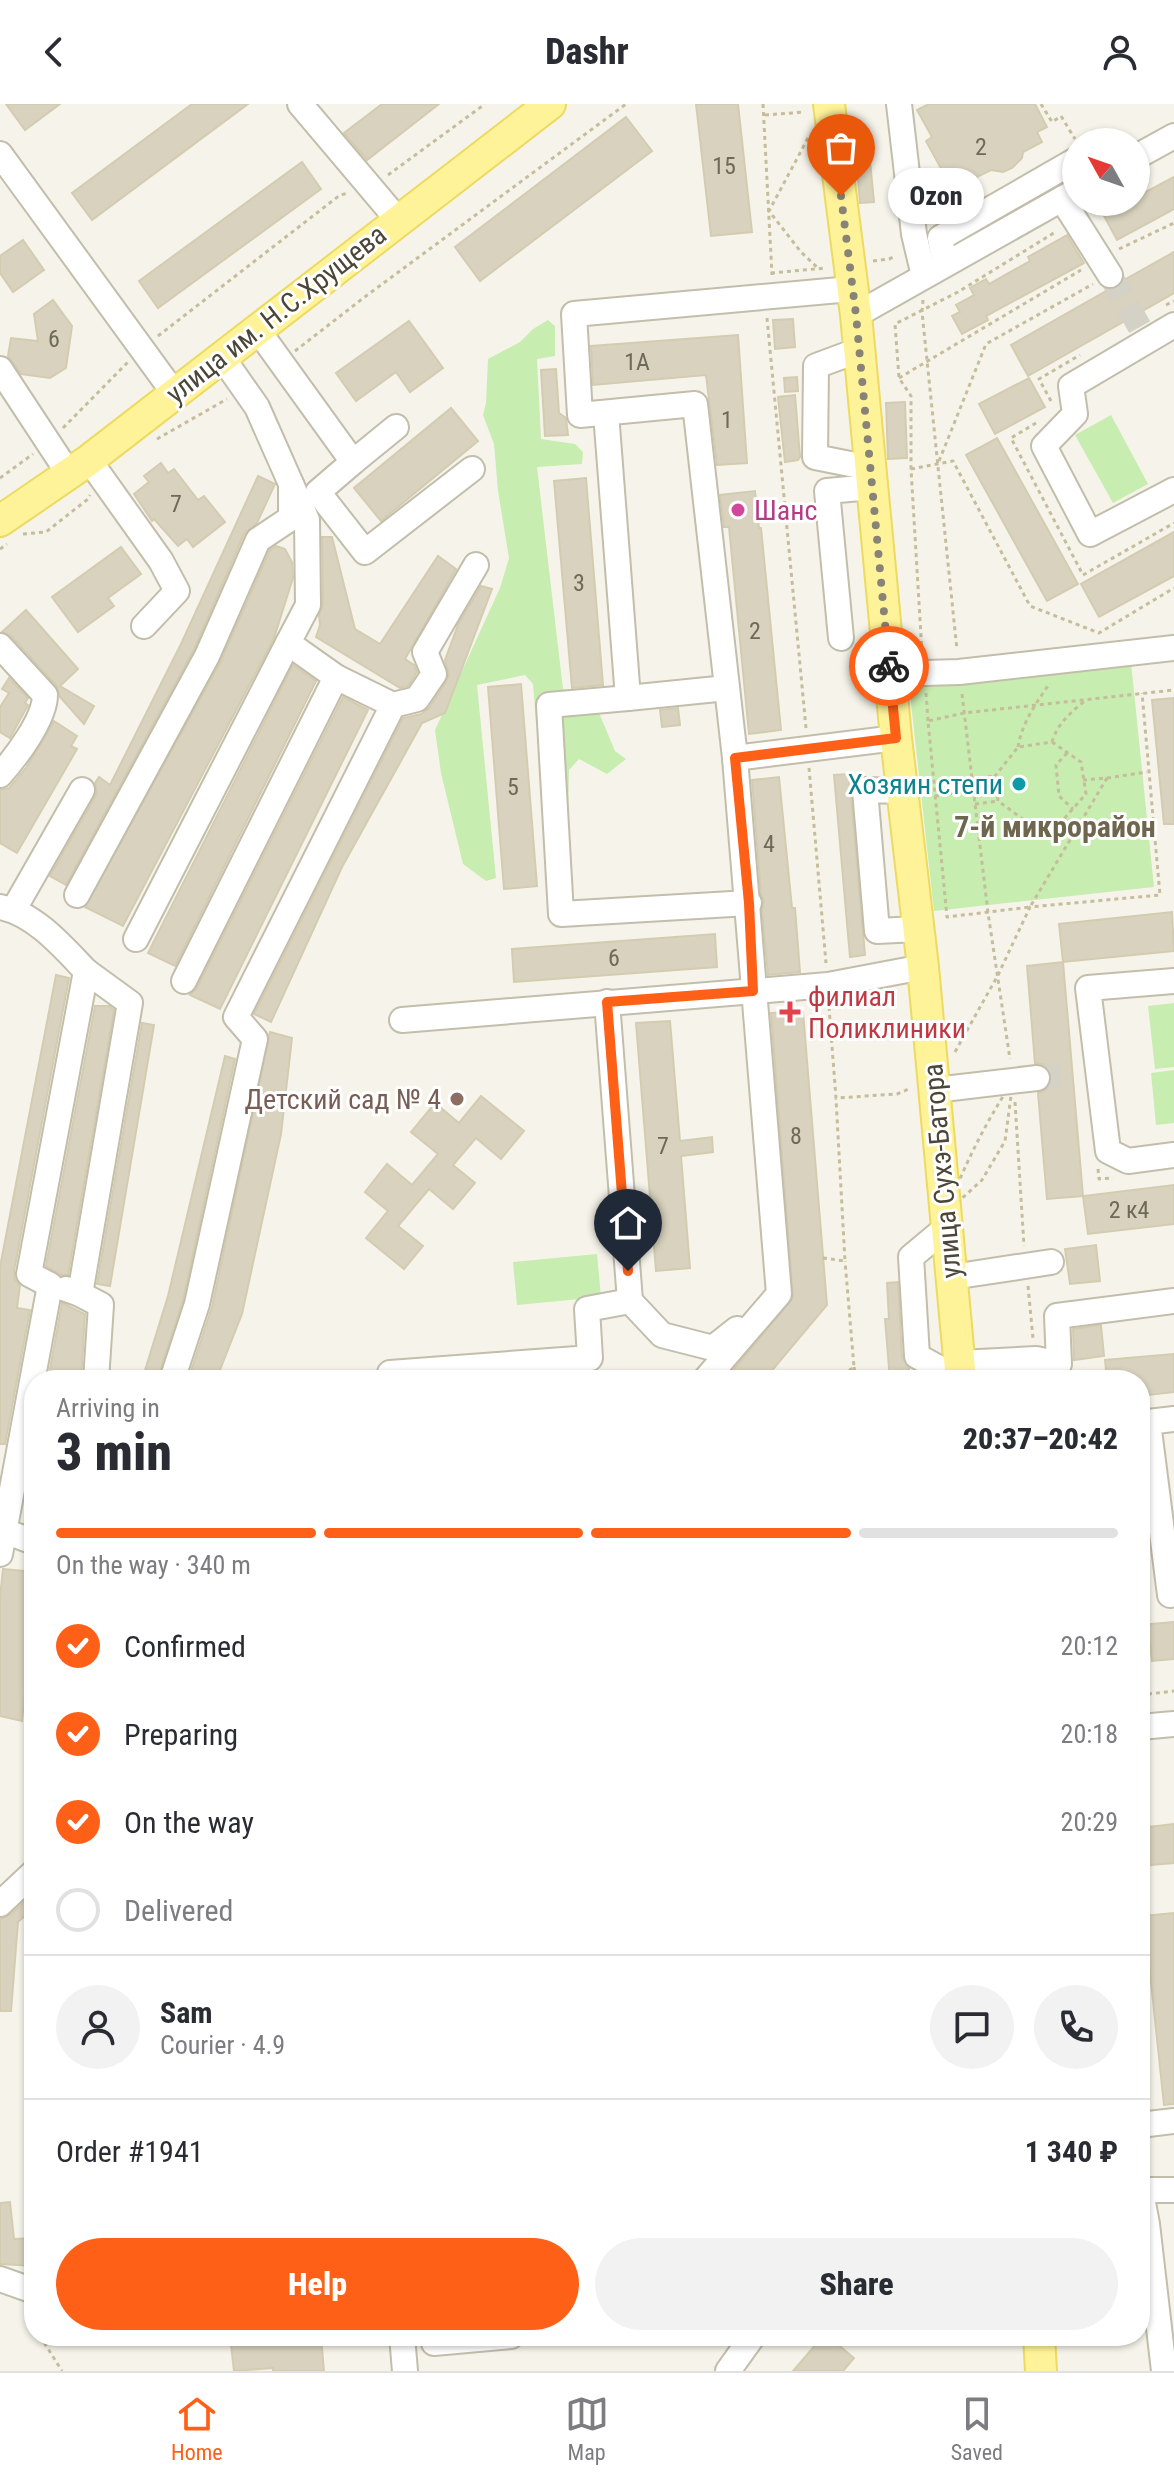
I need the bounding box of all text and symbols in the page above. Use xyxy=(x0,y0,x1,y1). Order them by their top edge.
icon: back xyxy=(32,30,76,74)
icon: person xyxy=(1098,30,1142,74)
text: Dashr xyxy=(545,31,629,73)
pin xyxy=(807,114,875,196)
icon: bag xyxy=(819,126,863,170)
north arrow xyxy=(1062,128,1150,216)
map controls xyxy=(1062,128,1150,216)
house number: 2 xyxy=(975,133,987,161)
house number: 15 xyxy=(712,152,736,180)
callout: Ozon xyxy=(889,168,985,224)
text: Ozon xyxy=(909,181,963,211)
street label: улица им. Н.С.Хрущева xyxy=(159,218,393,410)
house number: 6 xyxy=(48,325,60,353)
house number: 1А xyxy=(624,348,650,376)
house number: 1 xyxy=(721,406,733,434)
house number: 7 xyxy=(170,490,182,518)
place label: Шанс xyxy=(754,494,817,527)
marker: Шанс xyxy=(729,501,747,519)
house number: 3 xyxy=(573,569,585,597)
house number: 2 xyxy=(749,617,761,645)
courier xyxy=(849,626,929,706)
icon: bike xyxy=(867,644,911,688)
place label: Хозяин степи xyxy=(847,768,1003,801)
house number: 5 xyxy=(507,773,519,801)
marker: Хозяин степи xyxy=(1010,775,1028,793)
district label: 7-й микрорайон xyxy=(954,809,1156,844)
house number: 4 xyxy=(763,830,775,858)
house number: 6 xyxy=(608,944,620,972)
place label: филиал Поликлиники xyxy=(808,980,966,1045)
marker: филиал Поликлиники xyxy=(779,1001,801,1023)
street label: улица Сухэ-Батора xyxy=(916,1062,968,1280)
place label: Детский сад № 4 xyxy=(245,1083,441,1116)
marker: Детский сад № 4 xyxy=(448,1090,466,1108)
house number: 8 xyxy=(790,1122,802,1150)
house number: 7 xyxy=(657,1132,669,1160)
pin xyxy=(594,1189,662,1271)
house number: 2 к4 xyxy=(1109,1196,1150,1224)
icon: home xyxy=(606,1201,650,1245)
text: Arriving in xyxy=(56,1393,160,1423)
text: 20:37–20:42 xyxy=(963,1421,1118,1456)
text: 3 min xyxy=(56,1422,172,1483)
text: On the way · 340 m xyxy=(56,1550,251,1580)
icon: check xyxy=(56,1624,100,1668)
text: Confirmed xyxy=(124,1629,246,1664)
text: 20:12 xyxy=(1061,1631,1118,1661)
icon: check xyxy=(56,1712,100,1756)
text: Preparing xyxy=(124,1717,238,1752)
text: 20:18 xyxy=(1061,1719,1118,1749)
icon: check xyxy=(56,1800,100,1844)
text: On the way xyxy=(124,1805,254,1840)
text: 20:29 xyxy=(1061,1807,1118,1837)
text: Delivered xyxy=(124,1893,233,1928)
button: person xyxy=(56,1985,140,2069)
button: chat xyxy=(930,1985,1014,2069)
button: phone xyxy=(1034,1985,1118,2069)
text: Sam xyxy=(160,1995,213,2030)
text: Courier · 4.9 xyxy=(160,2030,285,2060)
text: Order #1941 xyxy=(56,2134,204,2169)
text: 1 340 ₽ xyxy=(1025,2134,1118,2169)
button: Help xyxy=(56,2238,579,2330)
button: Share xyxy=(595,2238,1118,2330)
tab: Home xyxy=(171,2392,223,2465)
tab: Map xyxy=(565,2392,609,2465)
tab: Saved xyxy=(951,2392,1003,2465)

